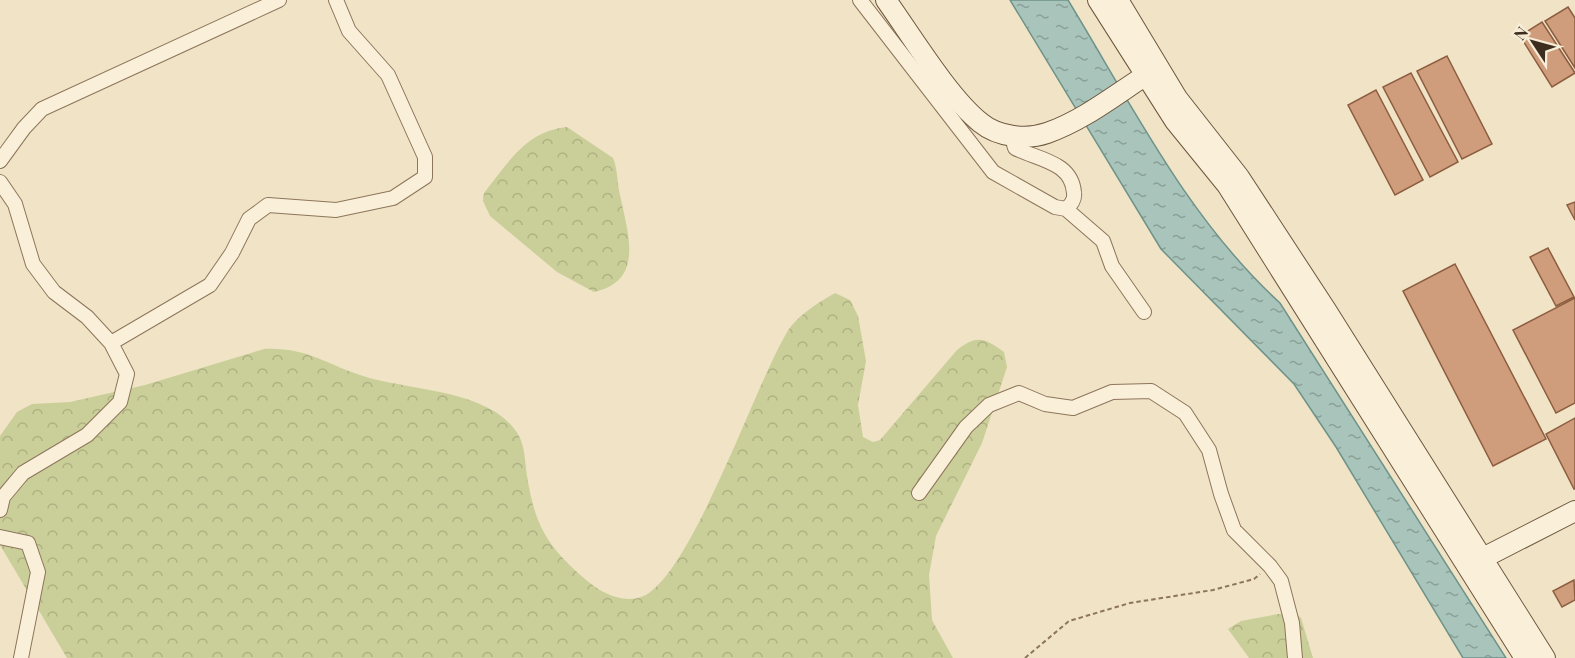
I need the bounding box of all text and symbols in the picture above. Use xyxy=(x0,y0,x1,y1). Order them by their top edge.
north arrow xyxy=(1503,12,1563,72)
text: N xyxy=(1509,22,1533,44)

